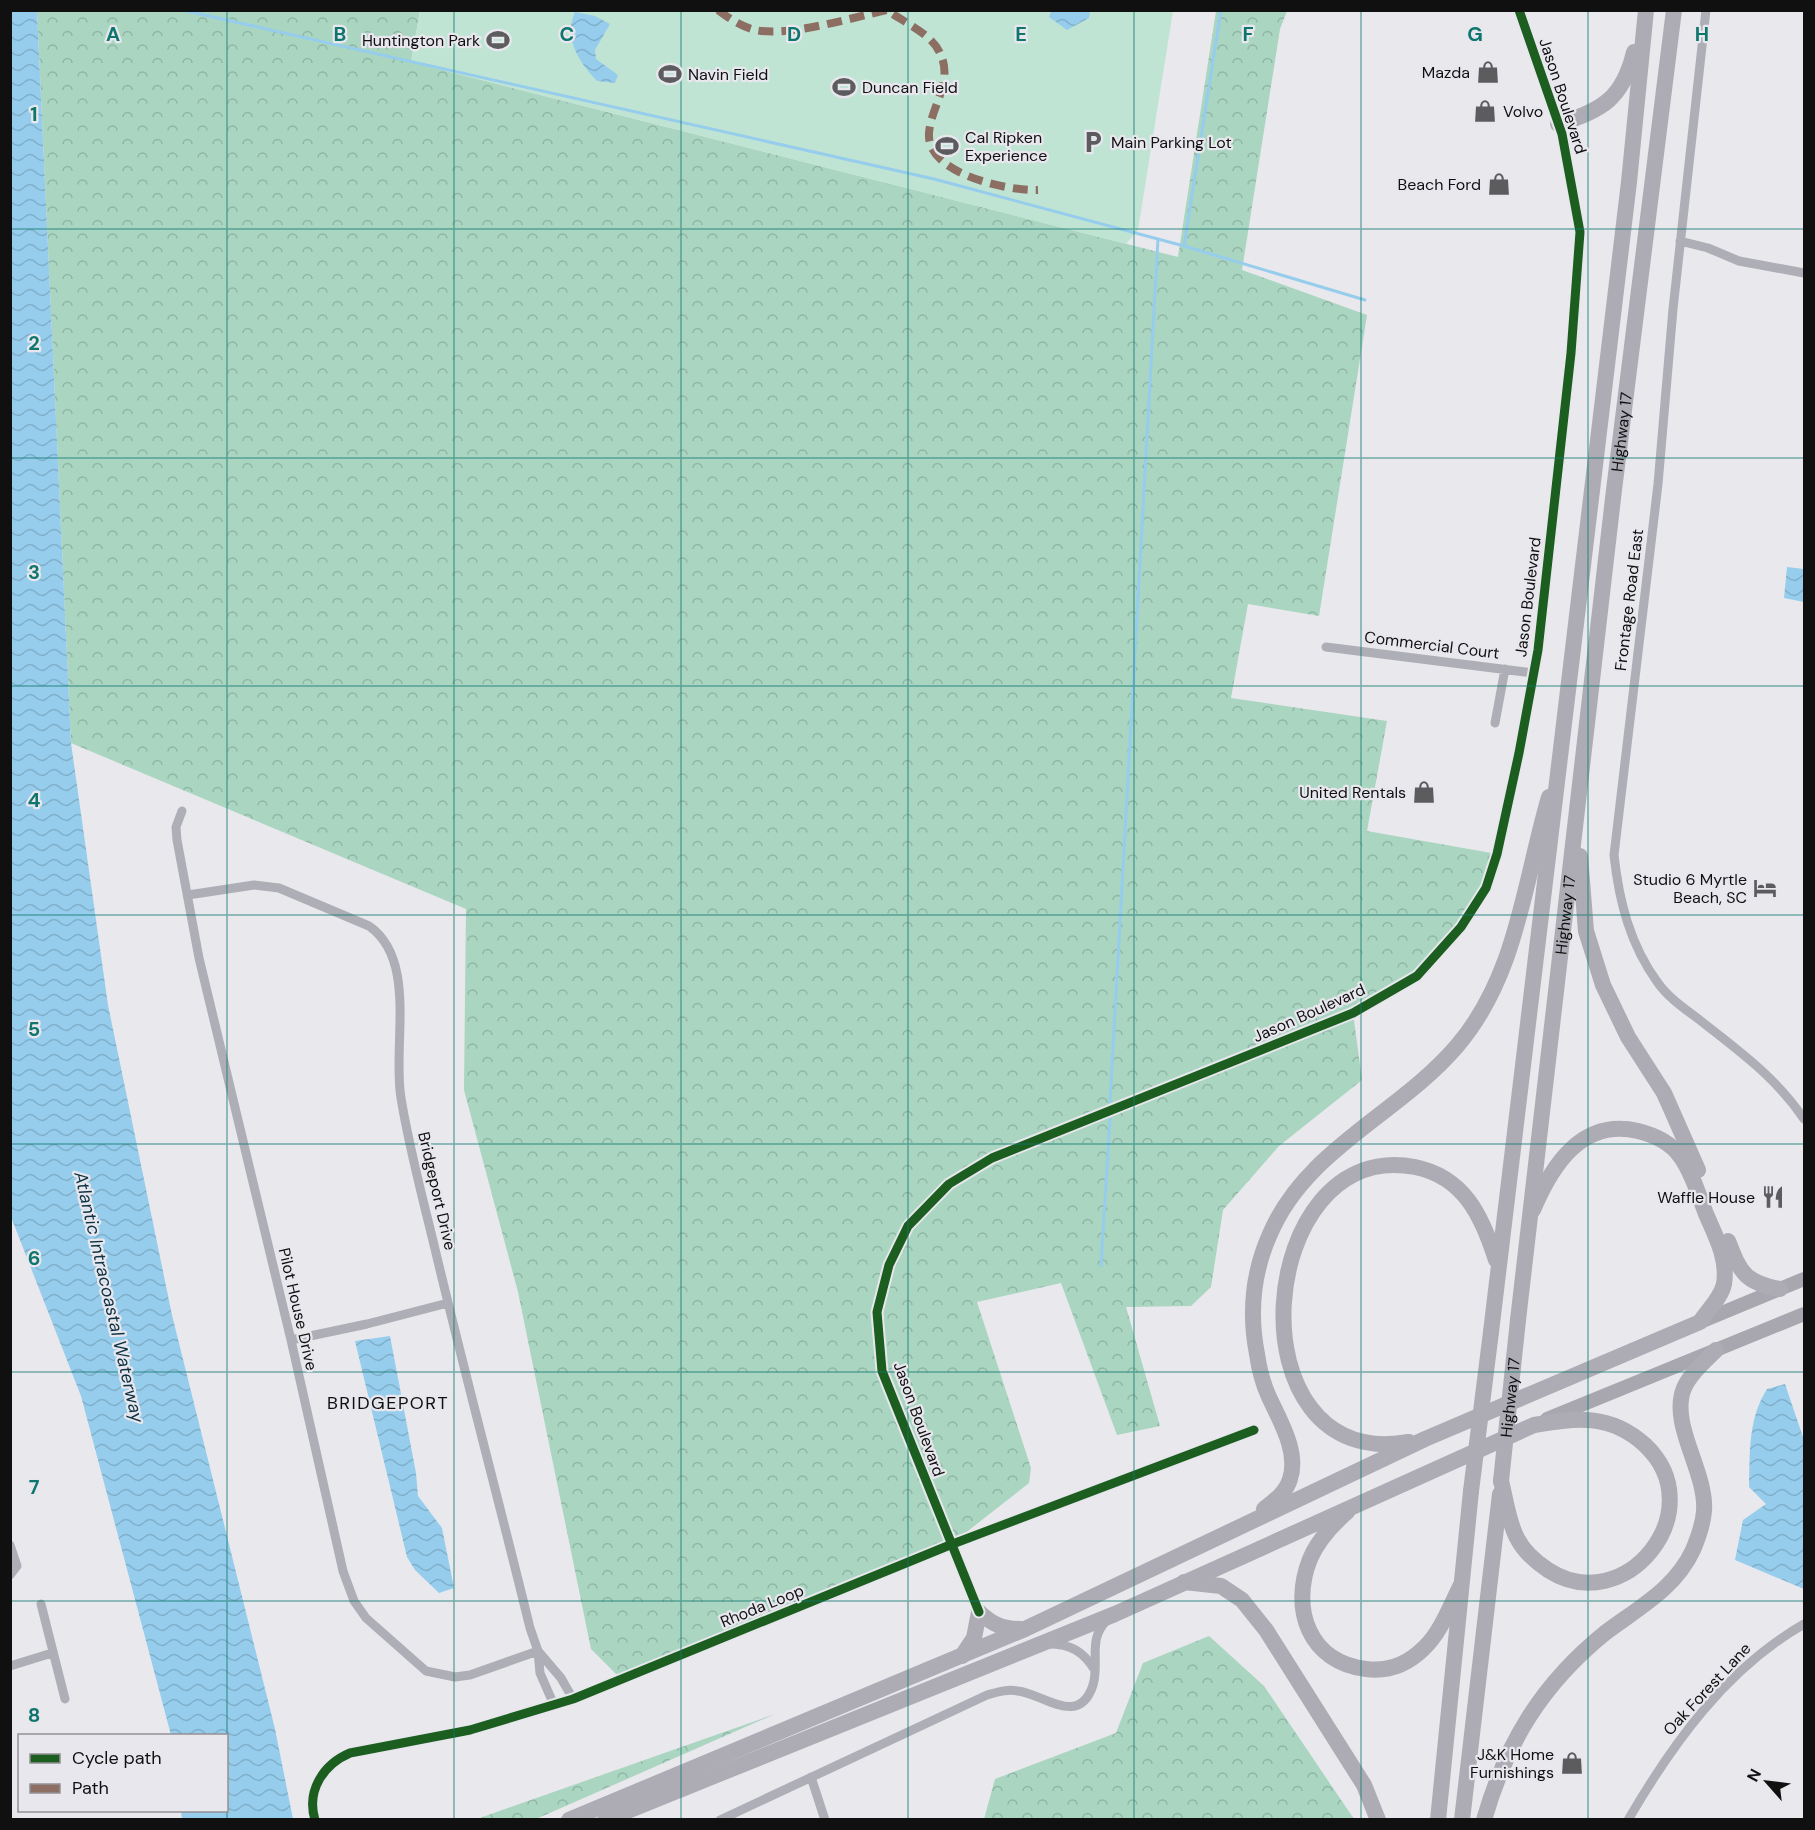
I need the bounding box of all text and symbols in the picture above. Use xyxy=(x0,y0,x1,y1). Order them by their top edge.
text: A xyxy=(106,21,120,47)
text: B xyxy=(334,21,346,47)
text: C xyxy=(560,21,574,47)
text: D xyxy=(787,21,801,47)
text: E xyxy=(1015,21,1027,47)
text: F xyxy=(1242,21,1254,47)
text: G xyxy=(1467,21,1483,47)
text: H xyxy=(1695,21,1709,47)
sports icon: Huntington Park xyxy=(485,27,511,53)
place label: Huntington Park xyxy=(362,30,480,51)
street label: Jason Boulevard xyxy=(1534,35,1592,157)
shop icon: Mazda xyxy=(1475,59,1501,85)
sports icon: Navin Field xyxy=(657,61,683,87)
place label: Mazda xyxy=(1422,62,1470,83)
place label: Navin Field xyxy=(688,64,768,85)
sports icon: Duncan Field xyxy=(831,74,857,100)
place label: Duncan Field xyxy=(862,77,958,98)
shop icon: Volvo xyxy=(1472,98,1498,124)
text: 1 xyxy=(30,101,38,127)
place label: Volvo xyxy=(1503,101,1543,122)
place label: Cal Ripken Experience xyxy=(965,127,1047,166)
parking icon: Main Parking Lot xyxy=(1080,129,1106,155)
place label: Main Parking Lot xyxy=(1111,132,1232,153)
sports icon: Cal Ripken Experience xyxy=(934,133,960,159)
shop icon: Beach Ford xyxy=(1486,171,1512,197)
place label: Beach Ford xyxy=(1398,174,1481,195)
text: 2 xyxy=(28,330,40,356)
street label: Highway 17 xyxy=(1606,391,1637,473)
street label: Frontage Road East xyxy=(1610,528,1648,672)
street label: Jason Boulevard xyxy=(1510,536,1546,658)
text: 3 xyxy=(28,559,40,585)
street label: Commercial Court xyxy=(1363,626,1501,664)
shop icon: United Rentals xyxy=(1411,779,1437,805)
place label: United Rentals xyxy=(1299,782,1406,803)
text: 4 xyxy=(28,787,41,813)
place label: Studio 6 Myrtle Beach, SC xyxy=(1633,869,1747,908)
street label: Highway 17 xyxy=(1550,874,1580,956)
hotel icon: Studio 6 Myrtle Beach, SC xyxy=(1752,875,1778,901)
street label: Jason Boulevard xyxy=(1250,979,1368,1047)
text: 5 xyxy=(28,1016,40,1042)
street label: Bridgeport Drive xyxy=(413,1130,461,1252)
water label: Atlantic Intracoastal Waterway xyxy=(68,1168,150,1426)
restaurant icon: Waffle House xyxy=(1760,1184,1786,1210)
place label: Waffle House xyxy=(1657,1187,1755,1208)
text: 6 xyxy=(28,1245,40,1271)
street label: Pilot House Drive xyxy=(274,1246,322,1372)
street label: Highway 17 xyxy=(1495,1357,1524,1438)
street label: Jason Boulevard xyxy=(888,1359,950,1479)
district label: BRIDGEPORT xyxy=(327,1391,449,1415)
text: 7 xyxy=(29,1474,40,1500)
street label: Rhoda Loop xyxy=(717,1580,807,1632)
street label: Oak Forest Lane xyxy=(1659,1638,1755,1740)
text: 8 xyxy=(28,1702,40,1728)
legend xyxy=(18,1734,228,1812)
place label: J&K Home Furnishings xyxy=(1470,1744,1554,1783)
text: Cycle path xyxy=(72,1746,162,1770)
shop icon: J&K Home Furnishings xyxy=(1559,1750,1585,1776)
north arrow xyxy=(1737,1752,1797,1812)
text: N xyxy=(1742,1765,1766,1785)
text: Path xyxy=(72,1776,109,1800)

